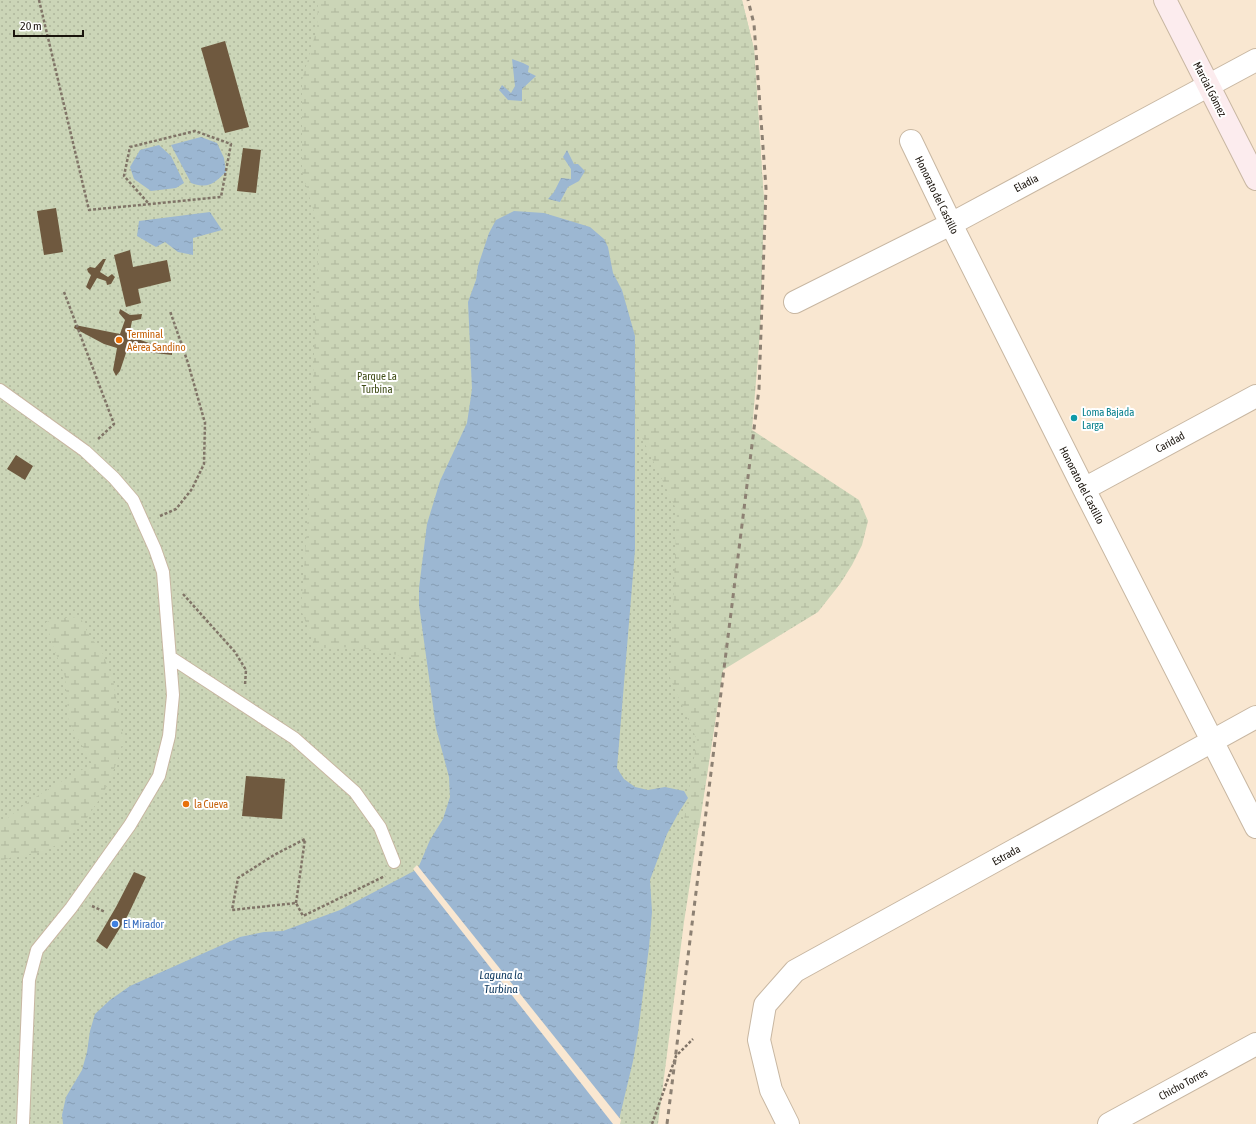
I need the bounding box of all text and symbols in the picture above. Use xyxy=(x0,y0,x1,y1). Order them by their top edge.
scale bar xyxy=(14,12,83,38)
text: 20 m xyxy=(20,19,42,33)
street label: Marcial Gómez xyxy=(1191,60,1229,118)
street label: Honorato del Castillo xyxy=(913,154,961,236)
street label: Eladia xyxy=(1012,172,1040,194)
place label: Terminal Aérea Sandino xyxy=(127,328,186,353)
marker: Terminal Aérea Sandino xyxy=(114,335,124,345)
park label: Parque La Turbina xyxy=(357,370,397,395)
place label: Loma Bajada Larga xyxy=(1082,406,1134,431)
marker: Loma Bajada Larga xyxy=(1069,413,1079,423)
street label: Caridad xyxy=(1153,429,1187,455)
street label: Honorato del Castillo xyxy=(1057,444,1107,526)
place label: la Cueva xyxy=(194,798,228,810)
marker: la Cueva xyxy=(181,799,191,809)
street label: Estrada xyxy=(990,842,1022,868)
place label: El Mirador xyxy=(123,918,165,930)
marker: El Mirador xyxy=(110,919,120,929)
water label: Laguna la Turbina xyxy=(479,968,523,996)
street label: Chicho Torres xyxy=(1157,1066,1209,1102)

